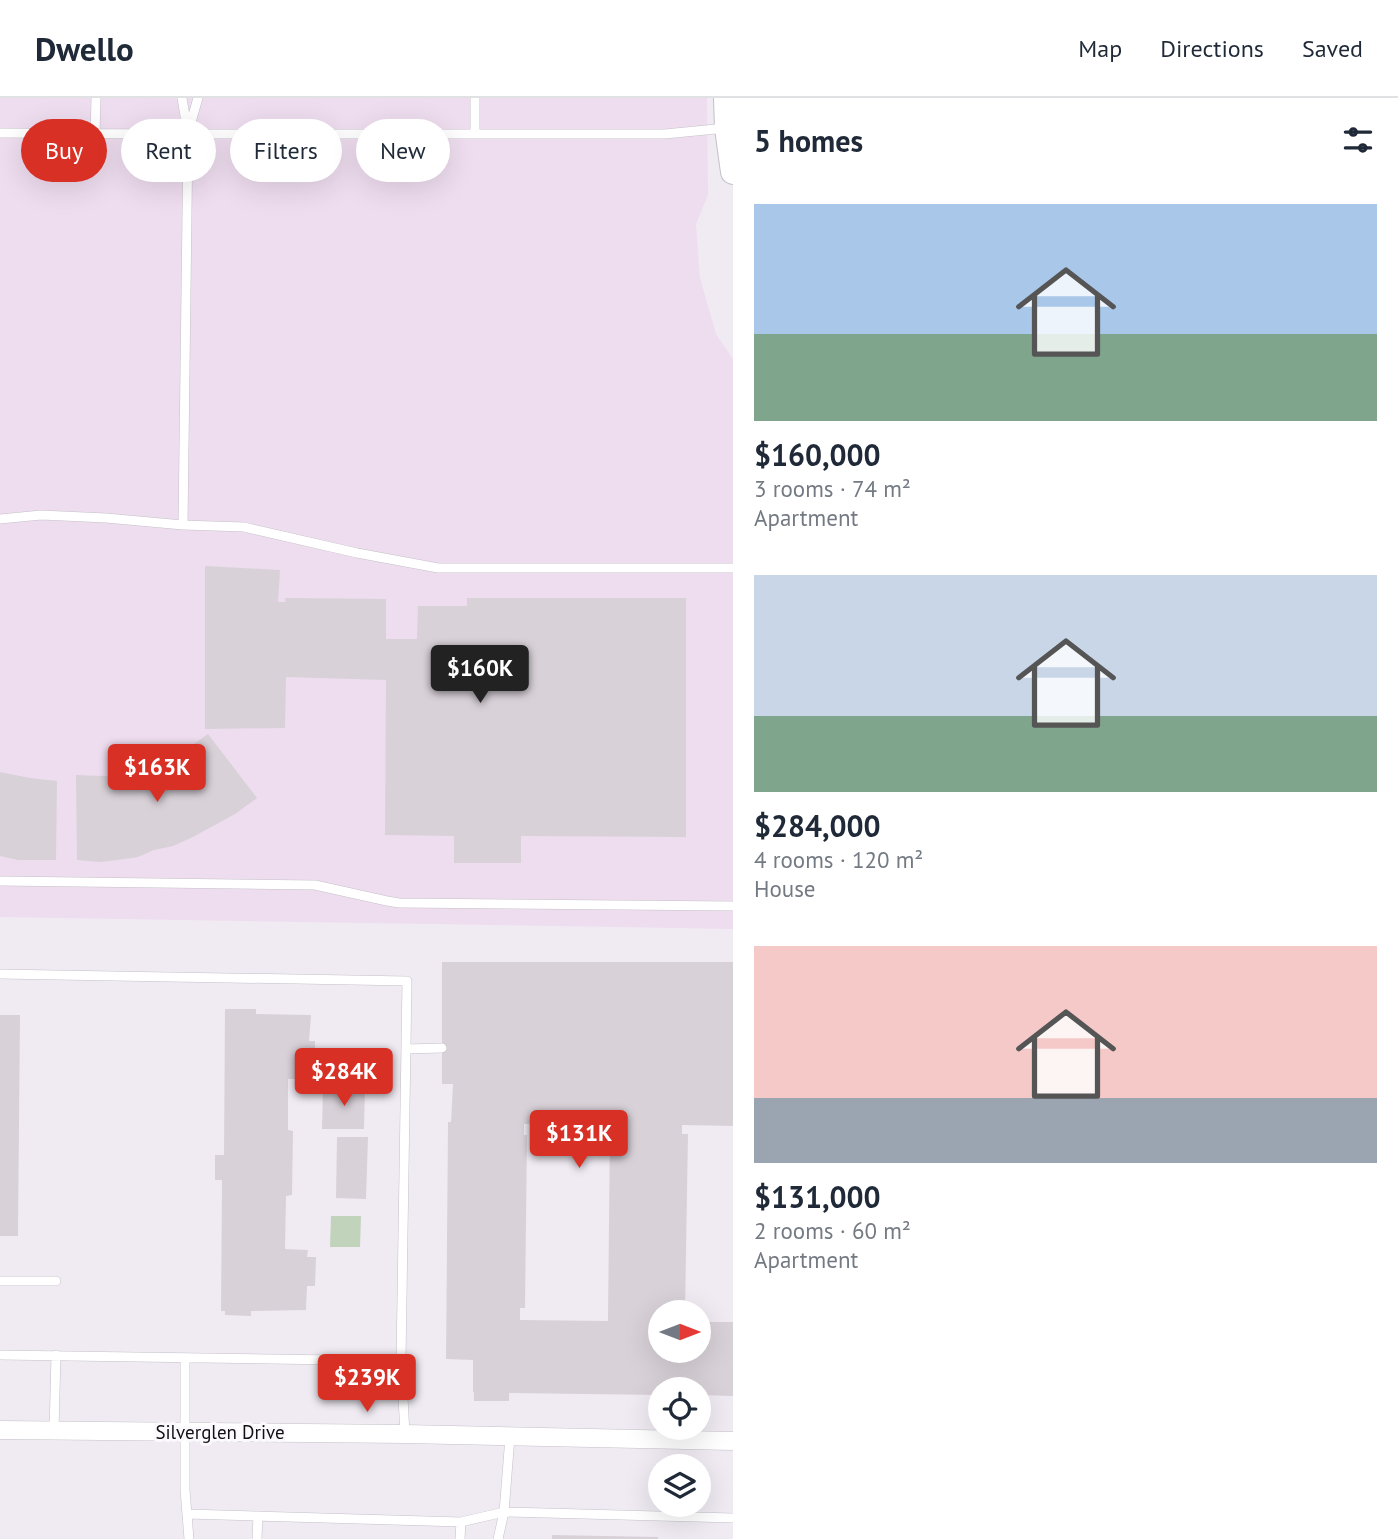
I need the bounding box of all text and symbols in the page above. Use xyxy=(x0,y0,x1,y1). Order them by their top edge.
text: Dwello xyxy=(35,27,134,70)
text: Map xyxy=(1078,33,1122,64)
text: Directions xyxy=(1160,33,1264,64)
text: Saved xyxy=(1302,33,1363,64)
chip: Buy xyxy=(21,119,107,182)
chip: Rent xyxy=(121,119,216,182)
chip: Filters xyxy=(230,119,342,182)
chip: New xyxy=(356,119,450,182)
text: 5 homes xyxy=(754,121,863,160)
icon: filters xyxy=(1339,121,1377,159)
icon: home xyxy=(1003,249,1129,375)
text: $160,000 xyxy=(754,435,881,474)
text: 3 rooms · 74 m² xyxy=(754,474,911,503)
text: Apartment xyxy=(754,503,858,532)
icon: home xyxy=(1003,620,1129,746)
pin: $160K xyxy=(431,646,529,705)
text: $160K xyxy=(447,653,513,682)
pin: $163K xyxy=(108,744,206,804)
text: $163K xyxy=(124,752,190,781)
text: $284,000 xyxy=(754,806,881,845)
text: 4 rooms · 120 m² xyxy=(754,845,923,874)
text: House xyxy=(754,874,816,903)
icon: home xyxy=(1003,991,1129,1117)
pin: $284K xyxy=(295,1048,393,1108)
text: $284K xyxy=(311,1056,377,1085)
pin: $131K xyxy=(530,1110,628,1170)
text: $131K xyxy=(546,1118,612,1147)
text: $131,000 xyxy=(754,1177,881,1216)
text: 2 rooms · 60 m² xyxy=(754,1216,911,1245)
text: Apartment xyxy=(754,1245,858,1274)
north arrow xyxy=(648,1300,710,1363)
map controls xyxy=(648,1300,711,1517)
pin: $239K xyxy=(318,1354,416,1414)
text: $239K xyxy=(334,1362,400,1391)
button: locate xyxy=(648,1377,711,1440)
street label: Silverglen Drive xyxy=(155,1420,285,1444)
button: layers xyxy=(648,1454,711,1517)

